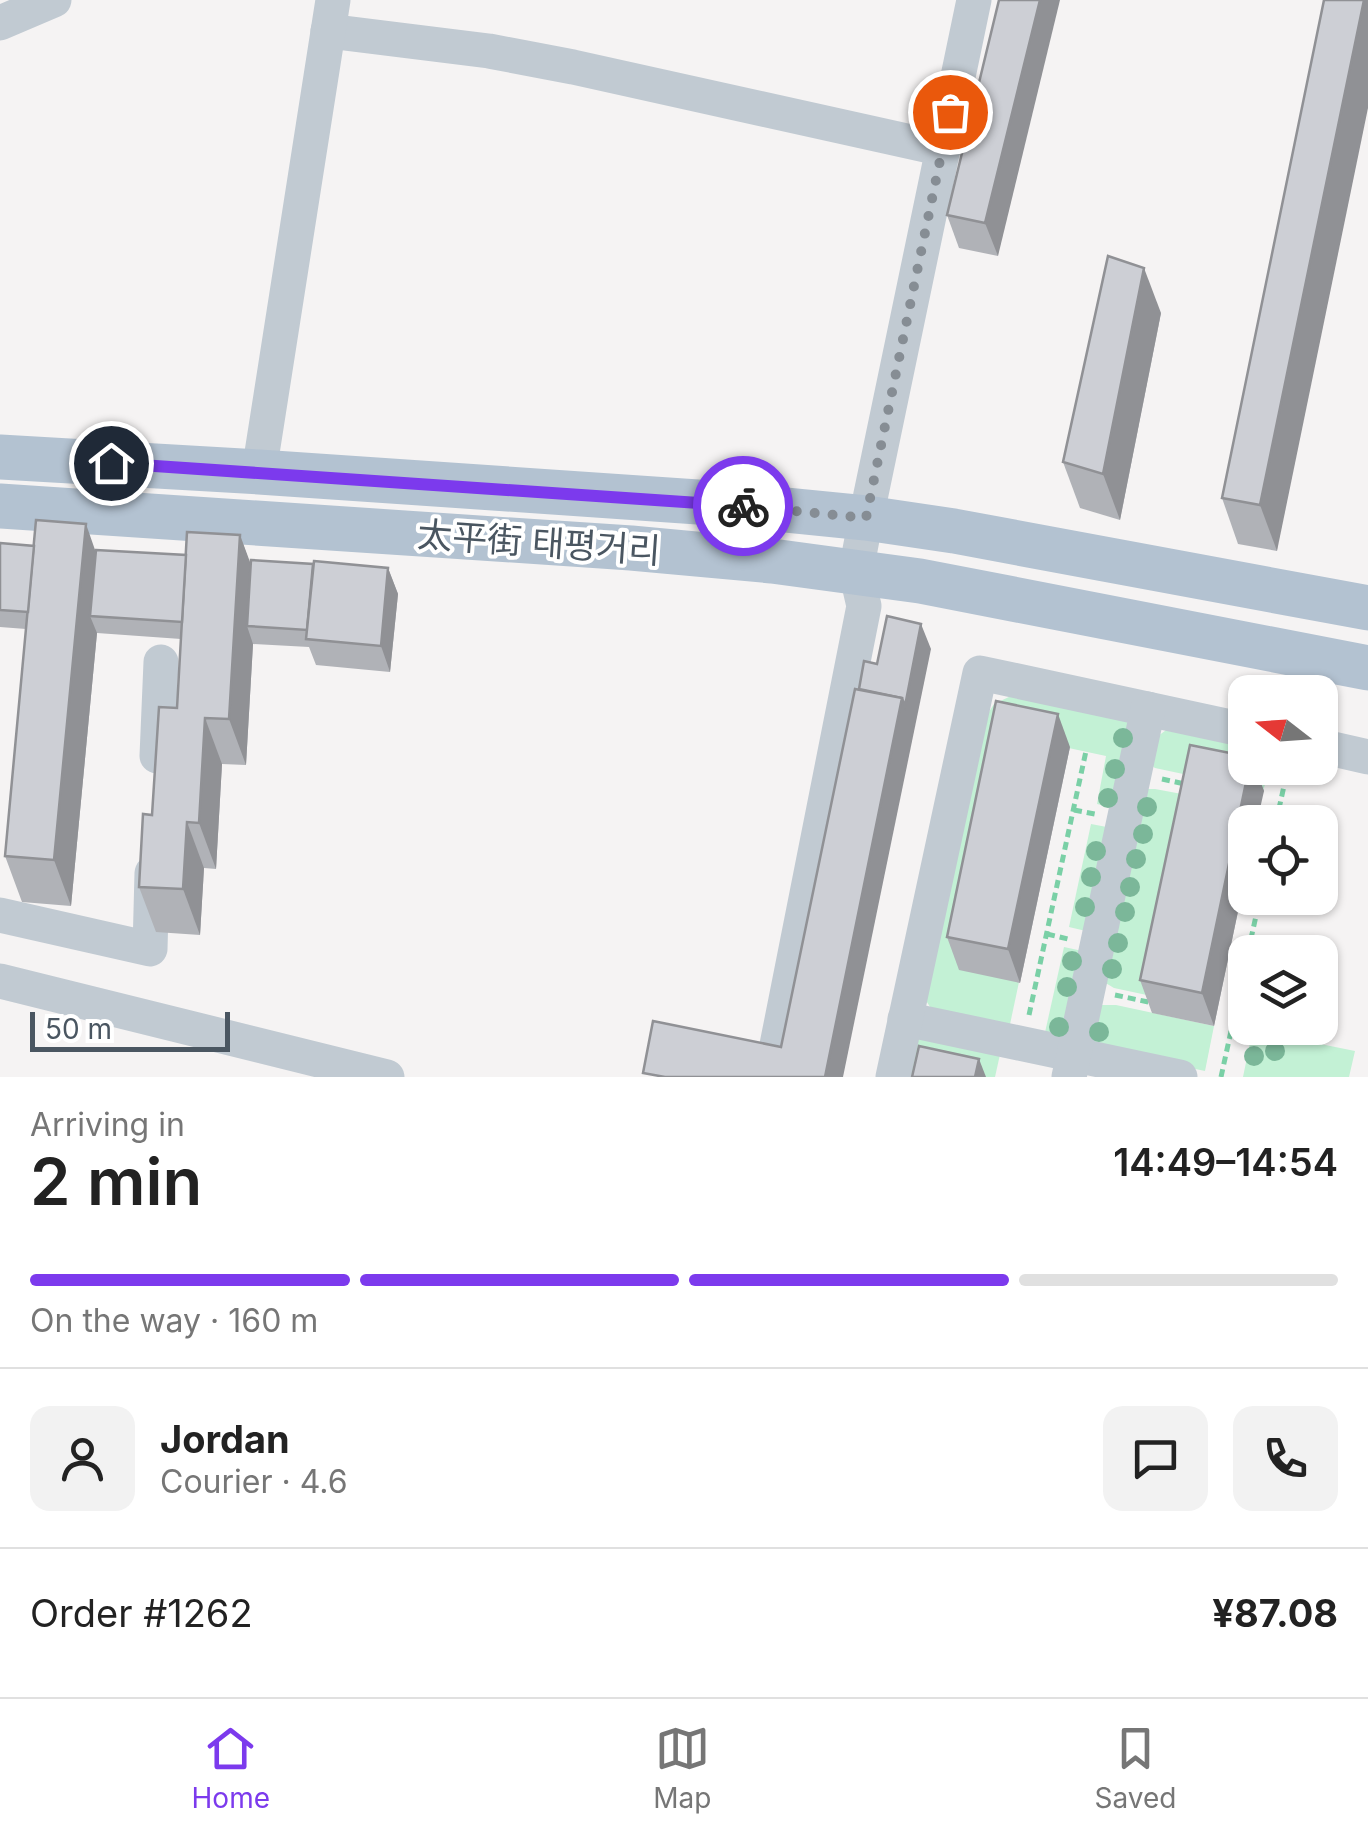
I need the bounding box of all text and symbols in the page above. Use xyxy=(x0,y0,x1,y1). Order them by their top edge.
pin xyxy=(908,70,993,155)
icon: bag xyxy=(923,85,978,140)
pin xyxy=(69,421,154,506)
icon: home xyxy=(84,436,139,491)
courier xyxy=(693,456,793,556)
icon: bike xyxy=(716,479,771,534)
street label: 太平街 태평거리 xyxy=(416,513,662,571)
north arrow xyxy=(1228,675,1338,785)
map controls xyxy=(1228,675,1338,1045)
button: locate xyxy=(1228,805,1338,915)
button: layers xyxy=(1228,935,1338,1045)
scale bar xyxy=(30,1007,230,1052)
text: 50 m xyxy=(45,1012,112,1046)
text: Arriving in xyxy=(30,1105,185,1144)
text: 14:49–14:54 xyxy=(1113,1139,1338,1185)
text: 2 min xyxy=(30,1142,202,1221)
text: On the way · 160 m xyxy=(30,1301,318,1340)
button: person xyxy=(30,1406,135,1511)
button: chat xyxy=(1103,1406,1208,1511)
button: phone xyxy=(1233,1406,1338,1511)
text: Jordan xyxy=(160,1416,290,1462)
text: Courier · 4.6 xyxy=(160,1462,348,1501)
text: Order #1262 xyxy=(30,1590,253,1636)
text: ¥87.08 xyxy=(1212,1590,1338,1636)
tab: Home xyxy=(192,1721,270,1815)
tab: Map xyxy=(653,1721,711,1815)
tab: Saved xyxy=(1094,1721,1176,1815)

